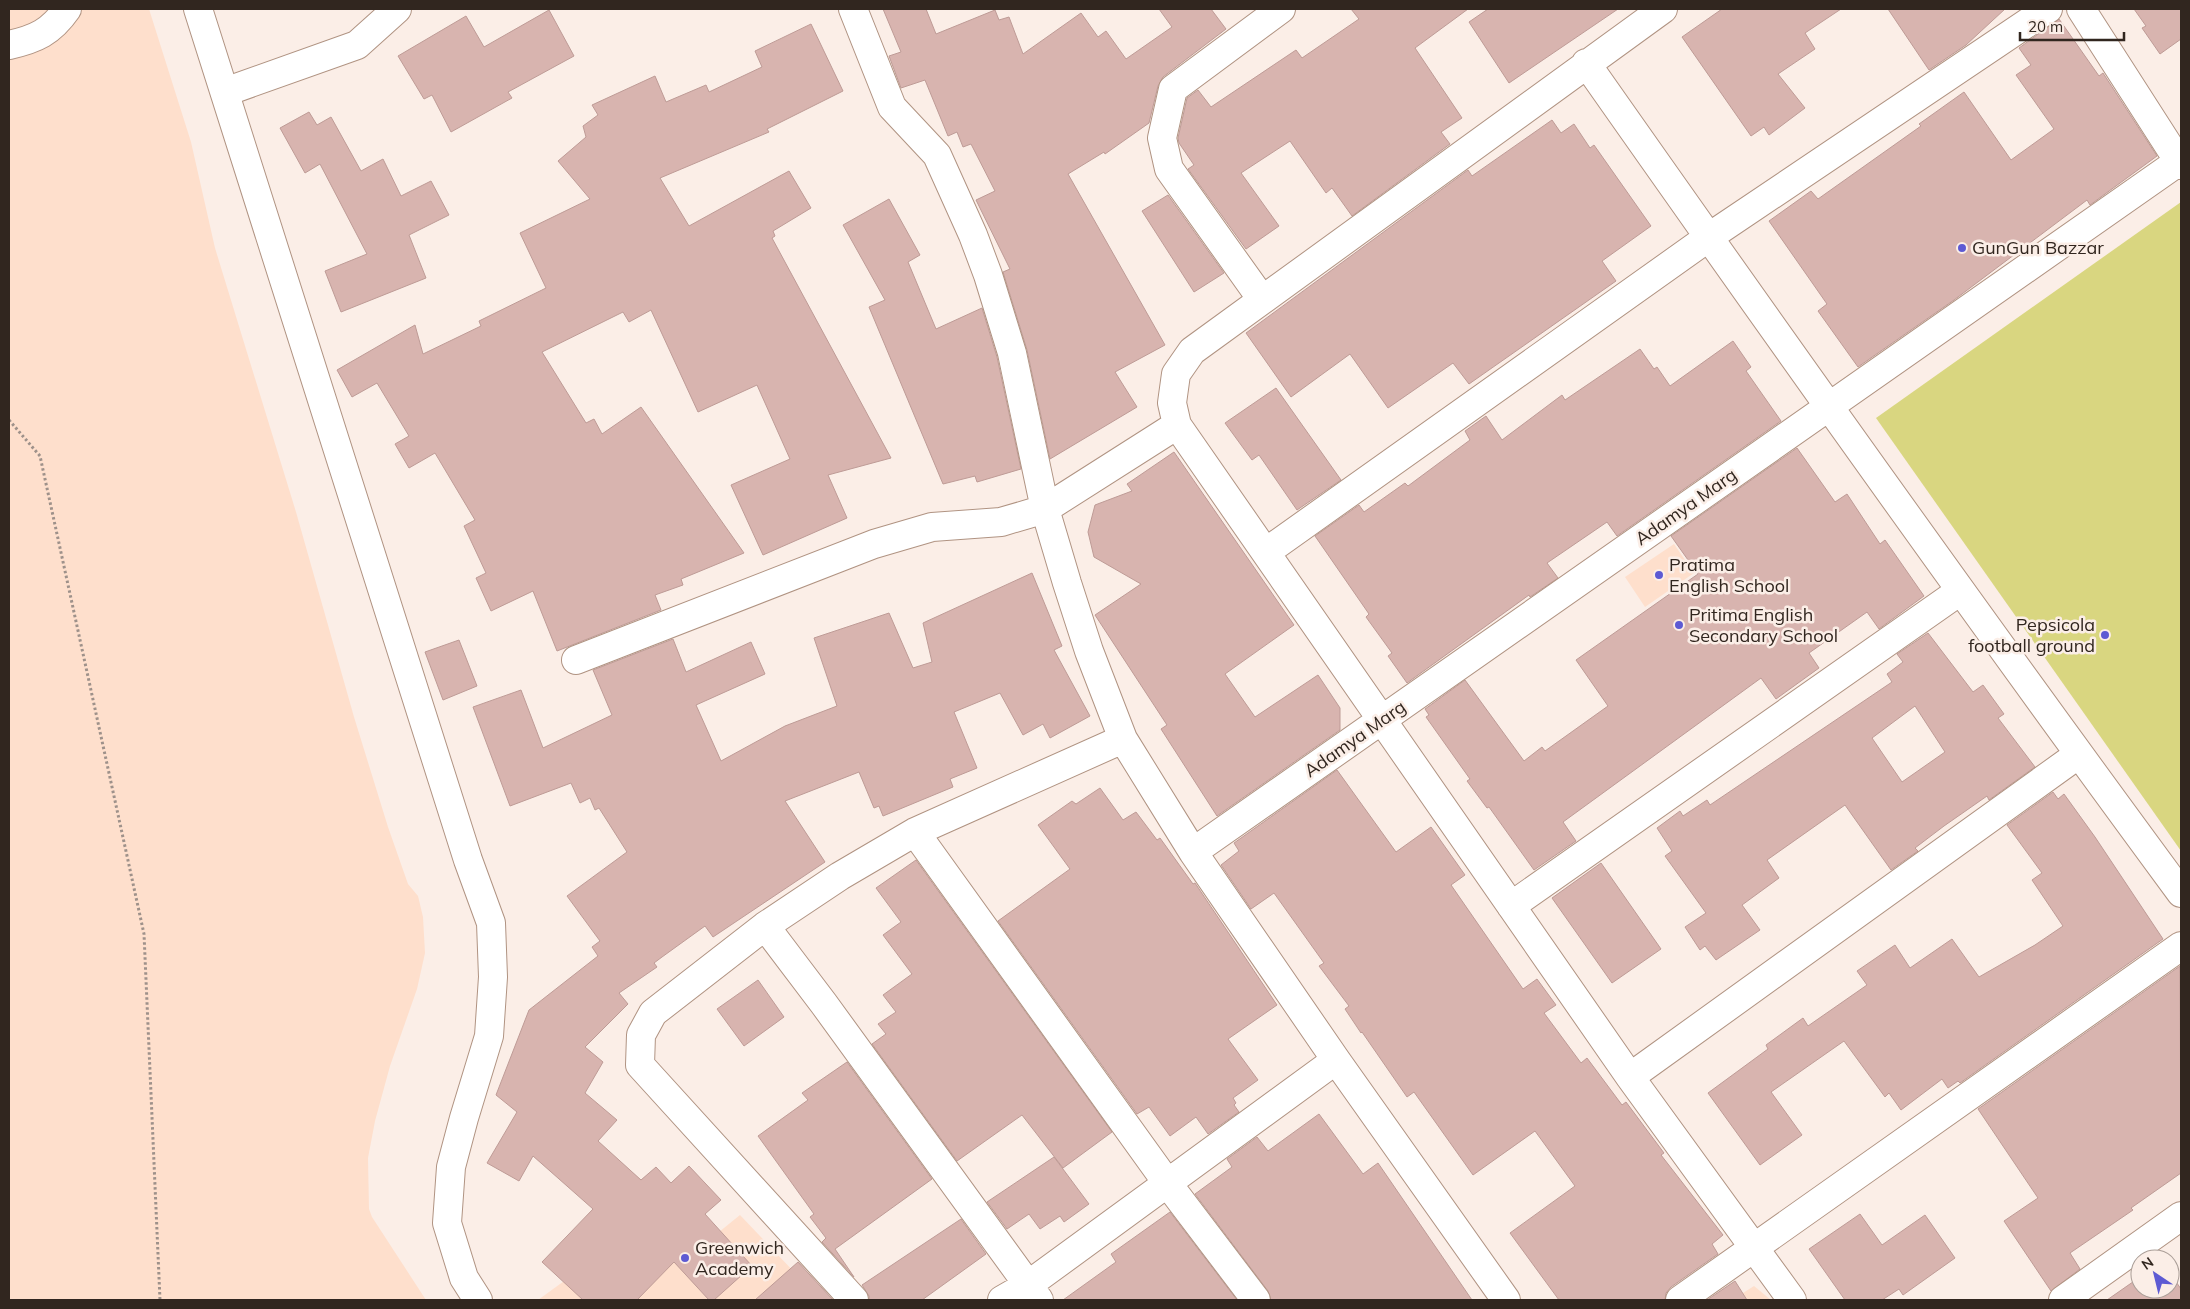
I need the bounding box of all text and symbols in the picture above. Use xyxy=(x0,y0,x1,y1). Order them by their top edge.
scale bar xyxy=(2020,10,2124,42)
text: 20 m xyxy=(2028,17,2063,36)
place label: GunGun Bazzar xyxy=(1972,236,2104,259)
marker: GunGun Bazzar xyxy=(1956,242,1968,254)
street label: Adamya Marg xyxy=(1630,463,1741,550)
place label: Pratima English School xyxy=(1669,553,1789,597)
marker: Pratima English School xyxy=(1653,569,1665,581)
place label: Pritima English Secondary School xyxy=(1689,603,1838,647)
place label: Pepsicola football ground xyxy=(1968,613,2095,657)
marker: Pritima English Secondary School xyxy=(1673,619,1685,631)
marker: Pepsicola football ground xyxy=(2099,629,2111,641)
street label: Adamya Marg xyxy=(1299,695,1410,782)
place label: Greenwich Academy xyxy=(695,1236,784,1280)
north arrow xyxy=(2130,1249,2180,1299)
marker: Greenwich Academy xyxy=(679,1252,691,1264)
text: N xyxy=(2138,1253,2157,1274)

